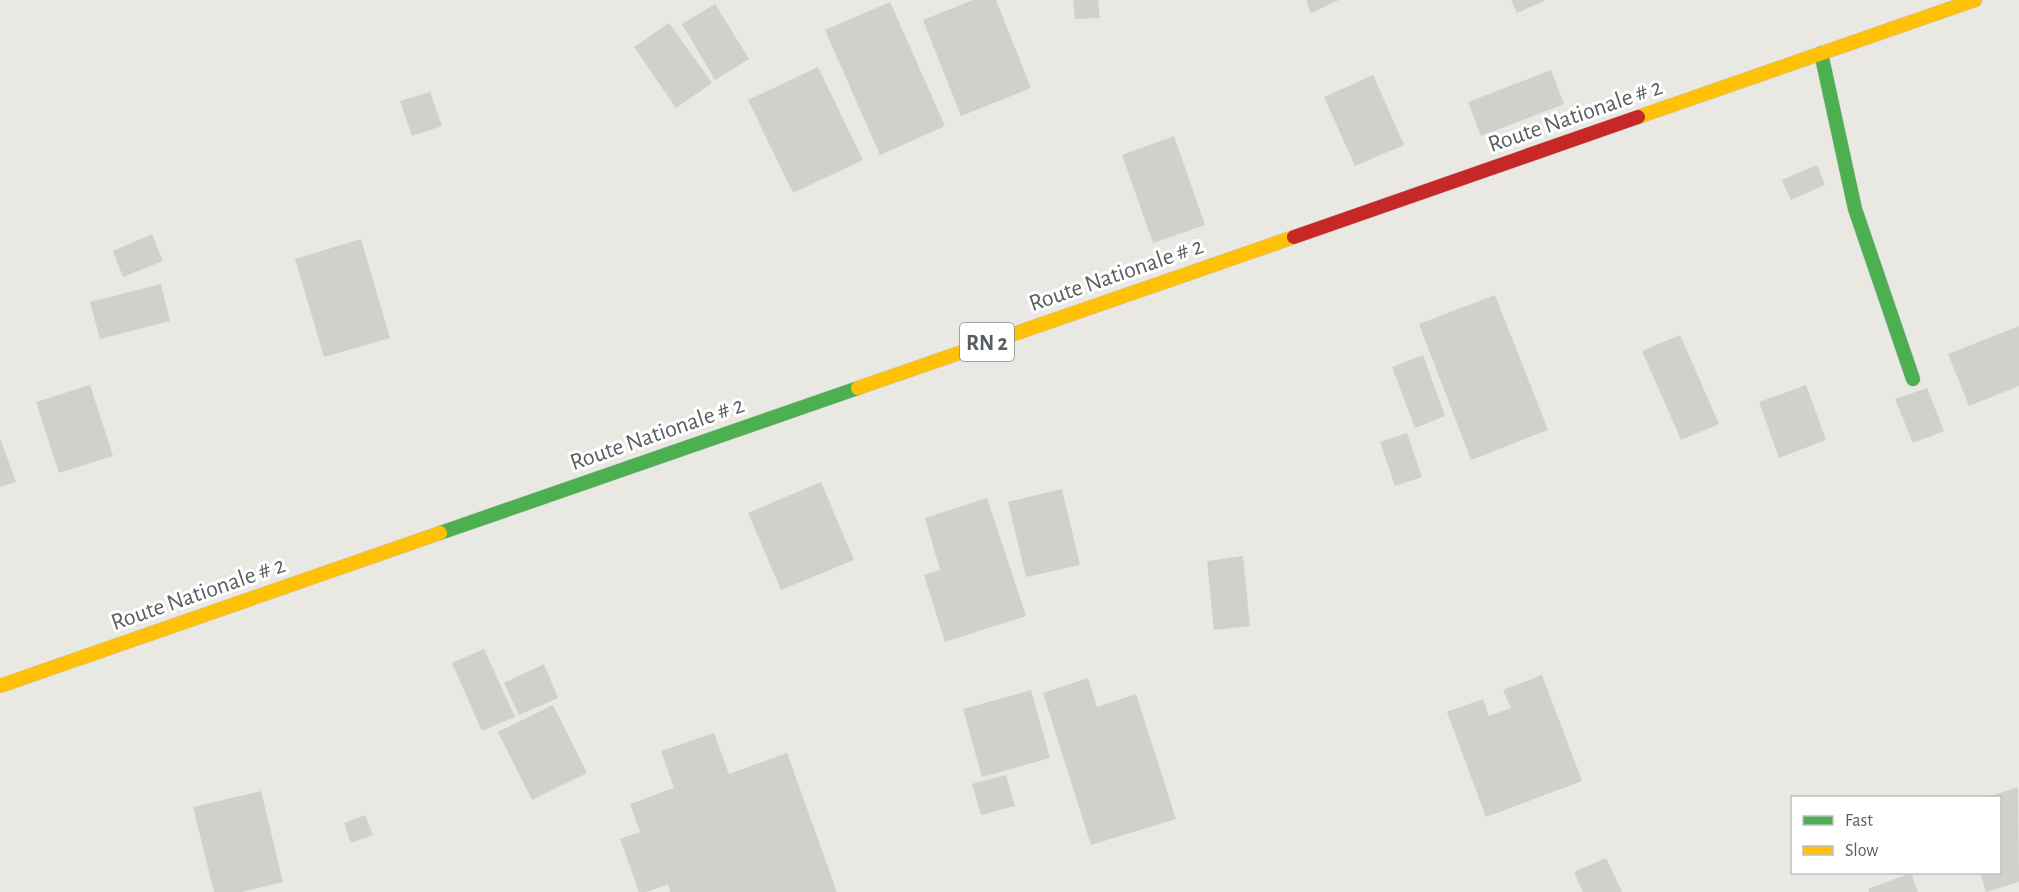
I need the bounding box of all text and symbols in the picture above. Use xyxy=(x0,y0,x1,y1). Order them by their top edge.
street label: Route Nationale # 2 xyxy=(1485,75,1666,157)
street label: Route Nationale # 2 xyxy=(1026,234,1207,316)
road number: RN 2 xyxy=(960,323,1014,361)
street label: Route Nationale # 2 xyxy=(567,393,748,475)
street label: Route Nationale # 2 xyxy=(108,553,289,635)
legend xyxy=(1791,796,2001,874)
text: Fast xyxy=(1845,812,1873,830)
text: Slow xyxy=(1845,842,1878,860)

